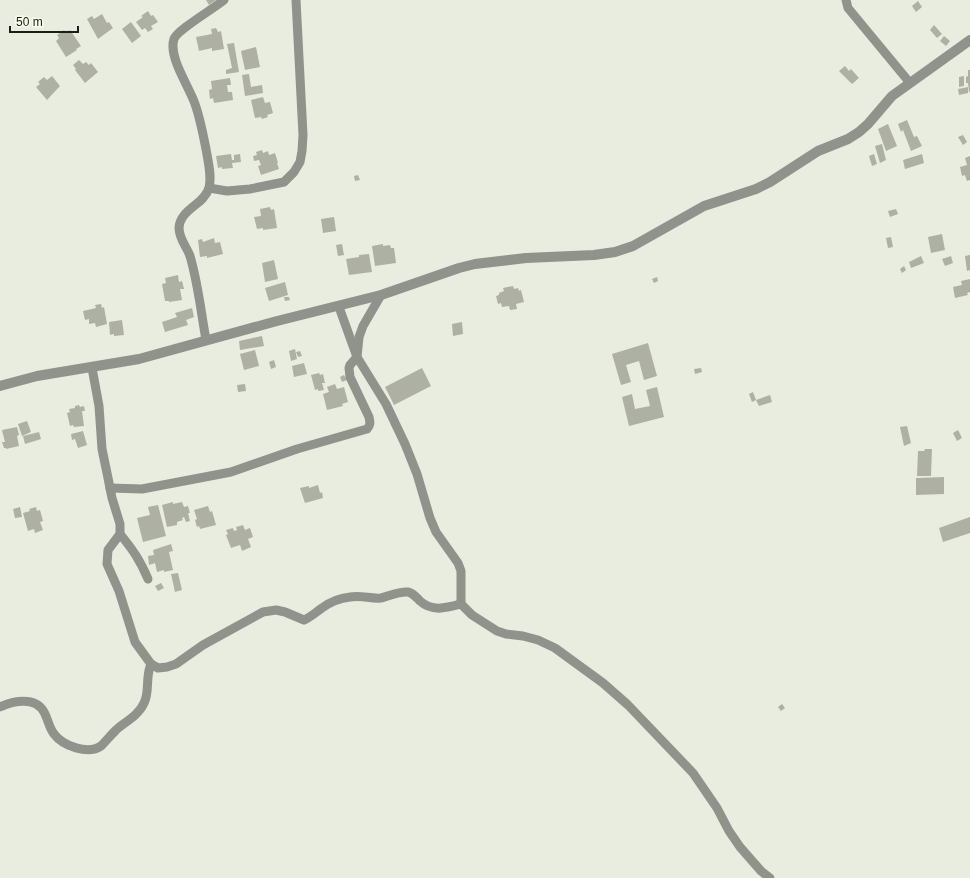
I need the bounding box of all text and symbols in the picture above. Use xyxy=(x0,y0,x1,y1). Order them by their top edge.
scale bar xyxy=(10,8,78,34)
text: 50 m xyxy=(16,15,43,29)

